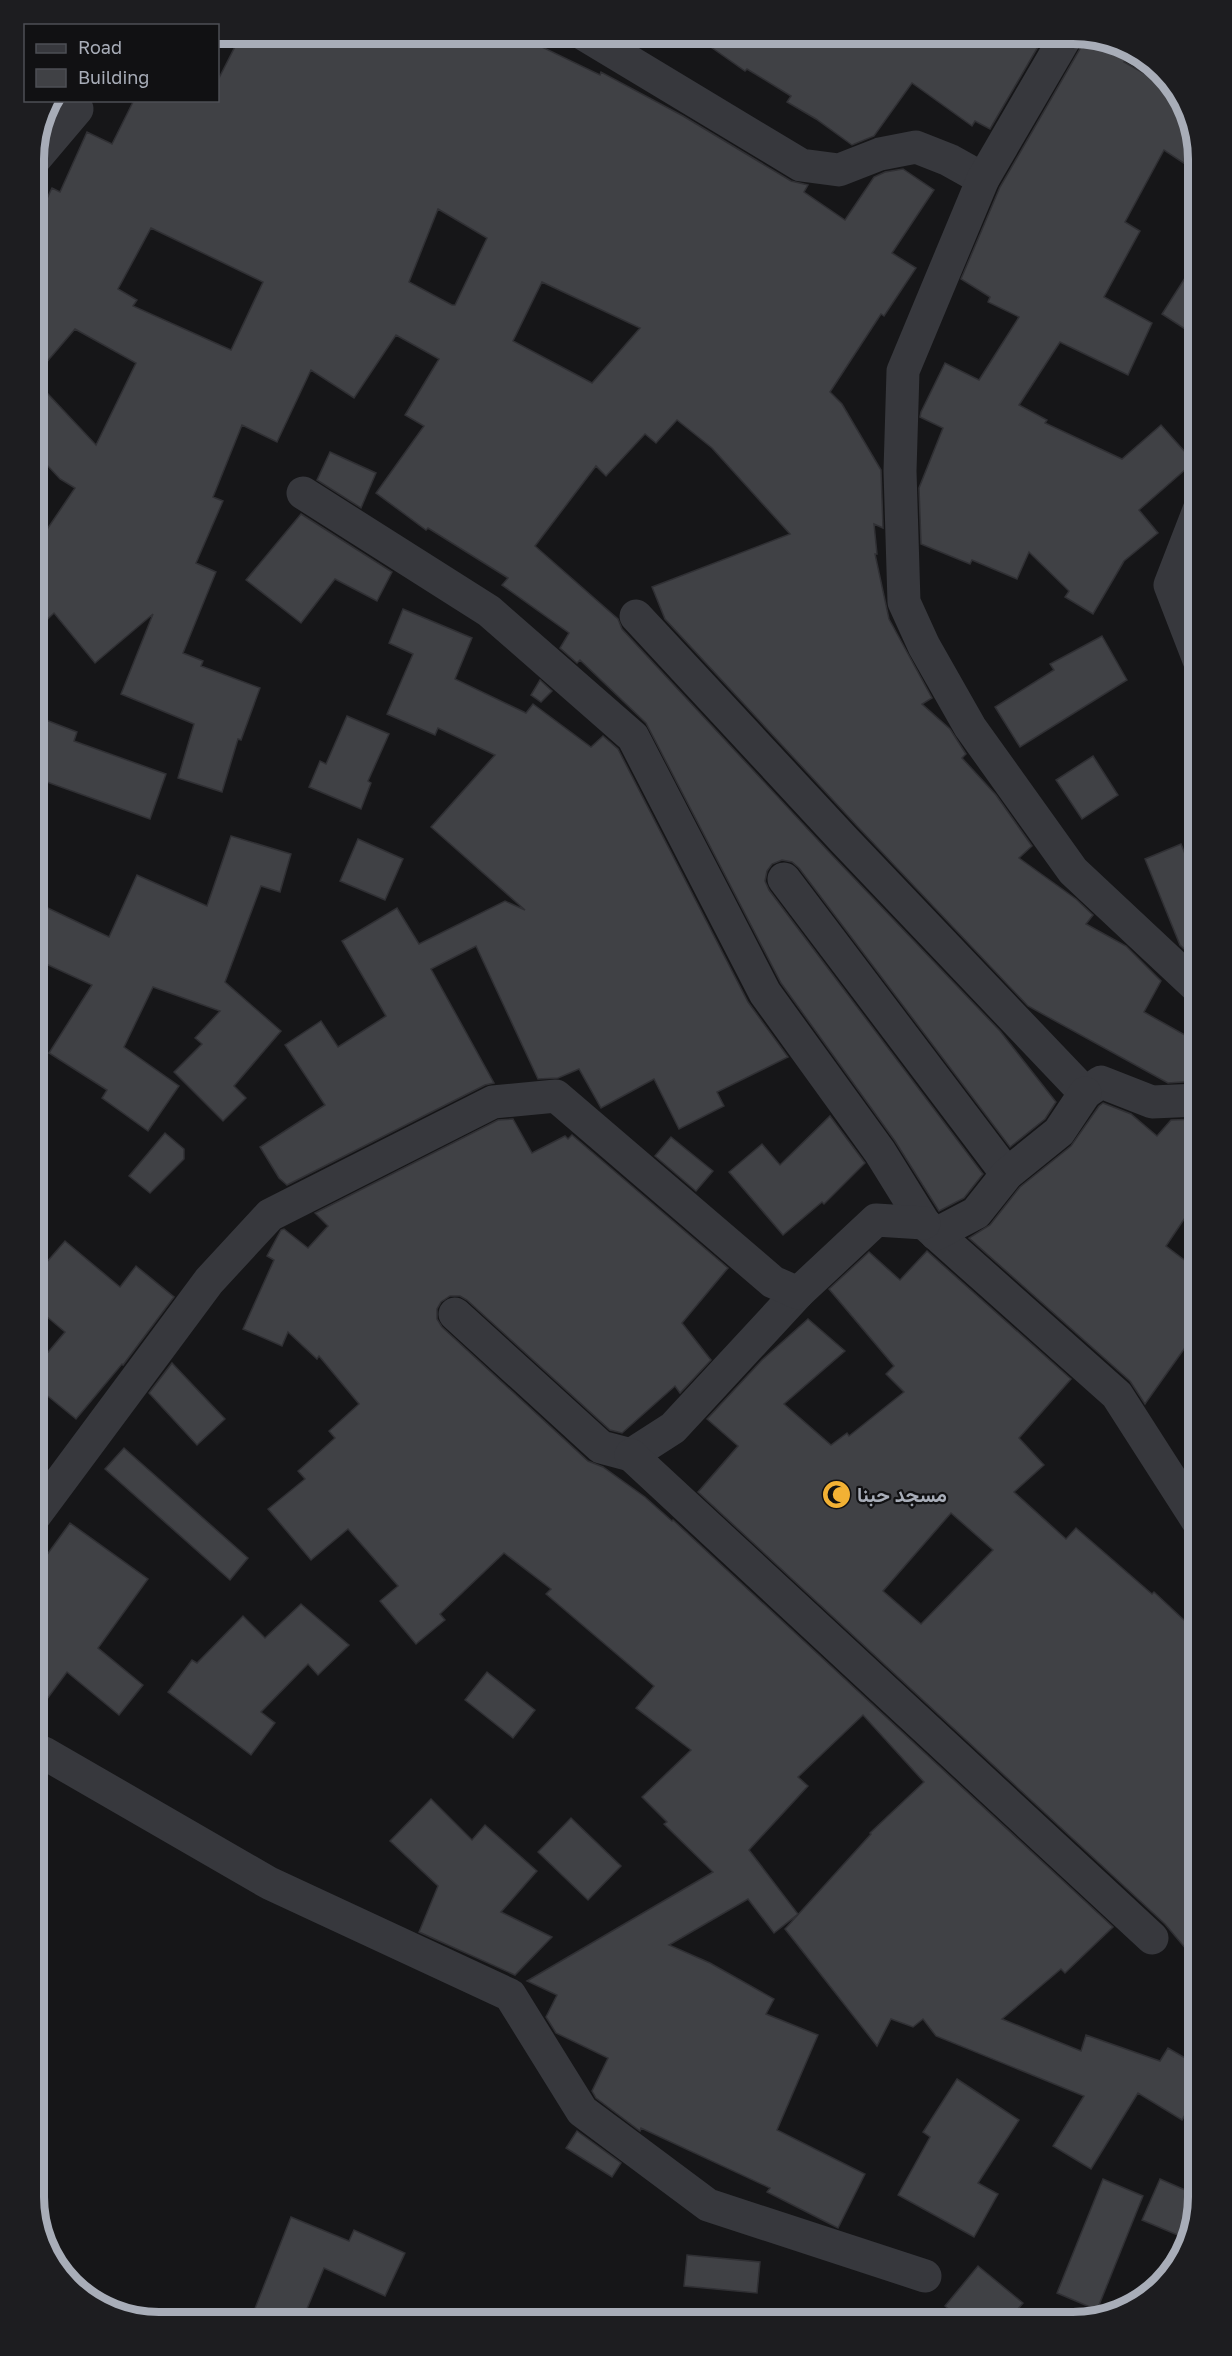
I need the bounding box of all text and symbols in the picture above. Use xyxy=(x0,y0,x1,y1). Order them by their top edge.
legend xyxy=(24,24,219,102)
text: Road xyxy=(78,36,122,58)
text: Building xyxy=(78,66,149,88)
mosque icon: مسجد حبنا xyxy=(820,1478,852,1510)
place label: مسجد حبنا xyxy=(857,1482,947,1507)

